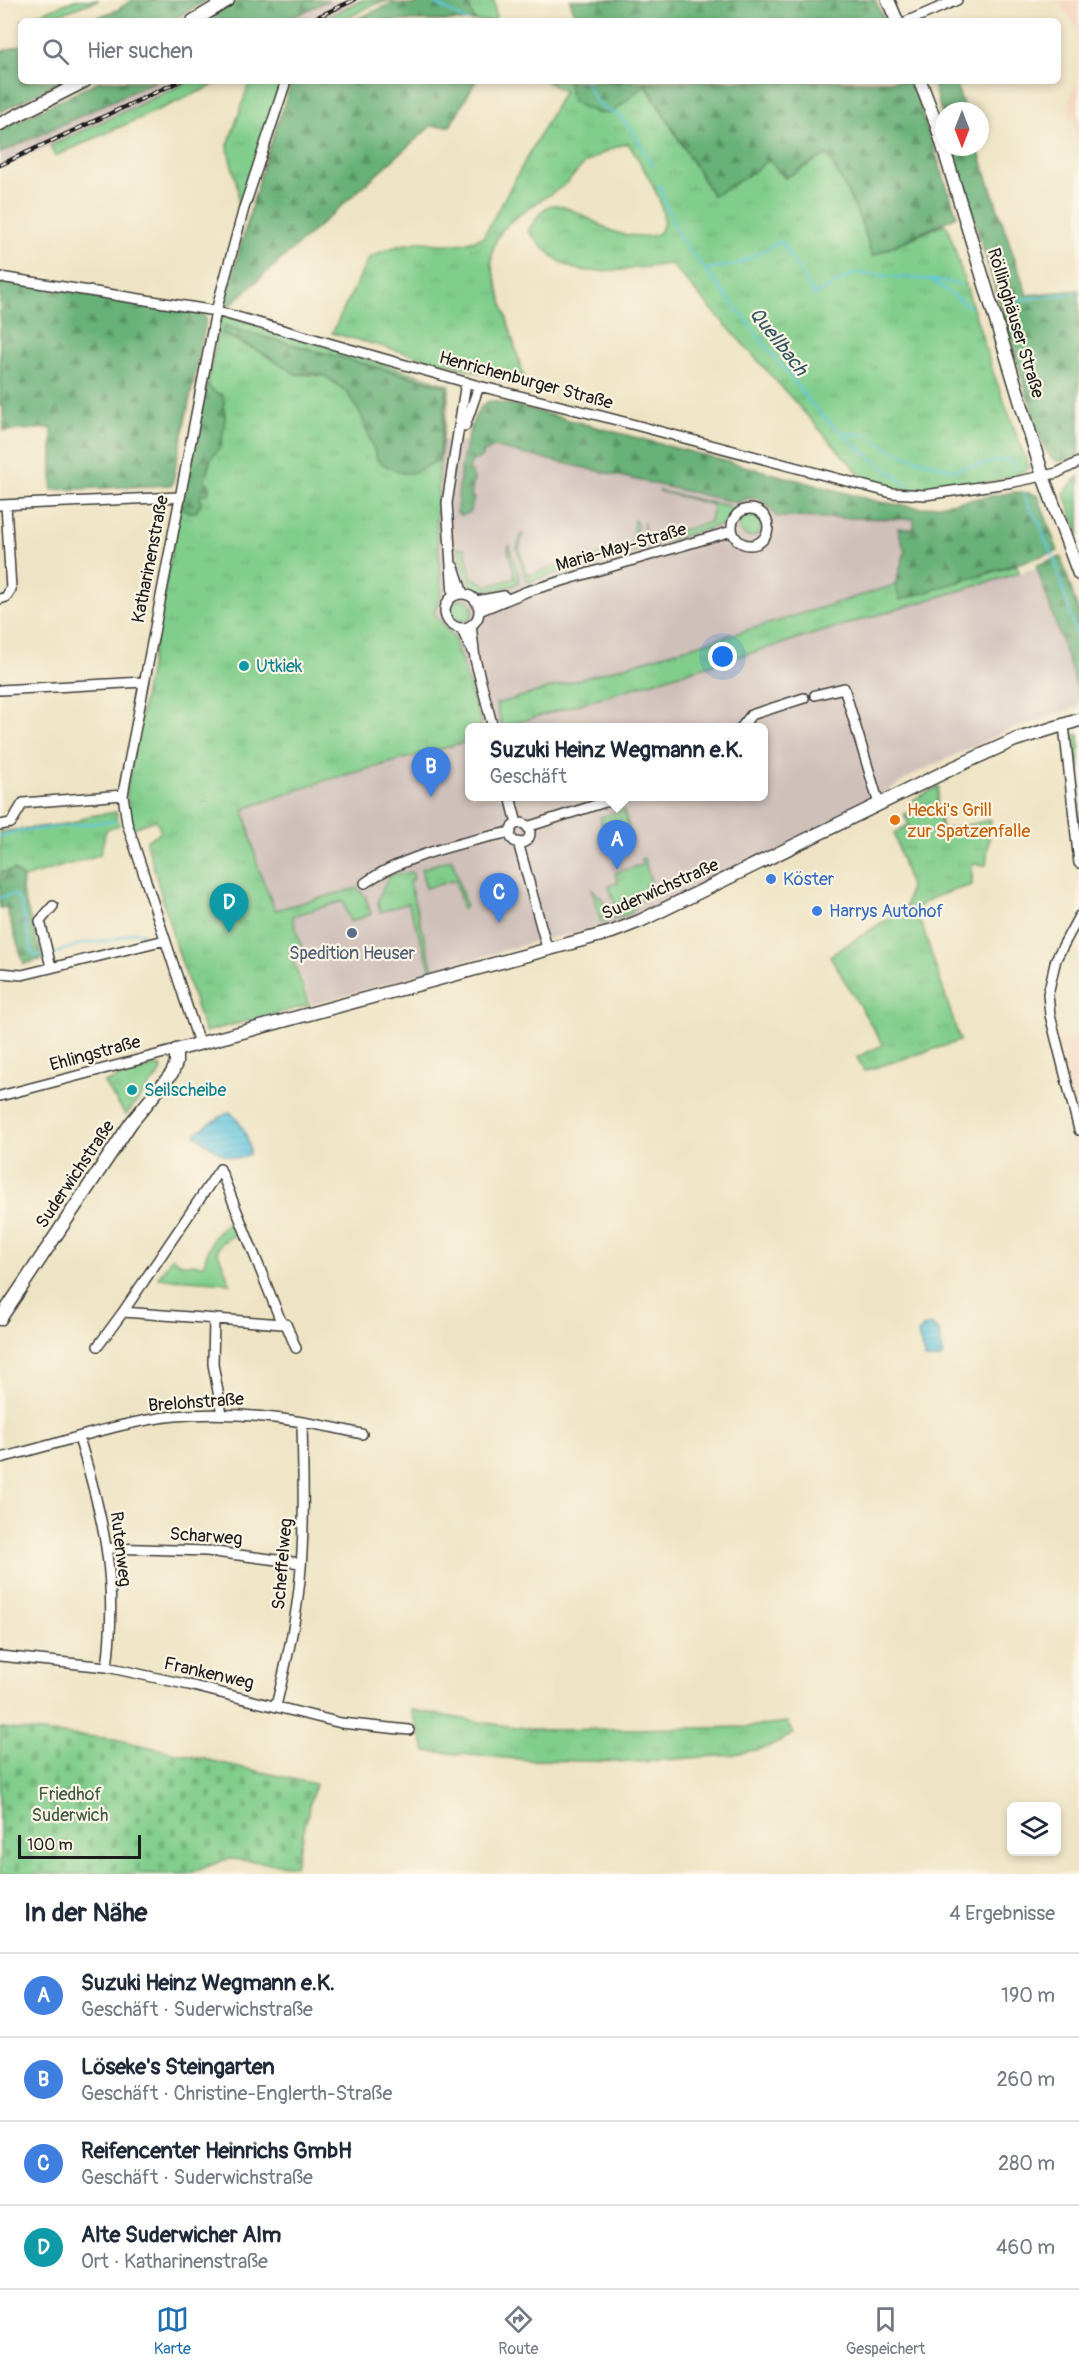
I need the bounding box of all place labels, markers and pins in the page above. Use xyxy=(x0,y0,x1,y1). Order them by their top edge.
place label: Utkiek xyxy=(256,655,303,678)
marker: Utkiek xyxy=(237,659,251,673)
pin: B xyxy=(412,748,450,797)
place label: Hecki's Grill zur Spatzenfalle xyxy=(907,799,1030,843)
marker: Hecki's Grill zur Spatzenfalle xyxy=(888,813,902,827)
pin: A xyxy=(598,820,636,870)
place label: Köster xyxy=(783,868,835,891)
marker: Köster xyxy=(764,872,778,886)
pin: C xyxy=(480,874,518,923)
pin: D xyxy=(210,884,248,933)
place label: Harrys Autohof xyxy=(829,900,944,923)
marker: Harrys Autohof xyxy=(810,904,824,918)
marker: Spedition Heuser xyxy=(345,926,359,940)
place label: Spedition Heuser xyxy=(289,942,416,965)
place label: Seilscheibe xyxy=(144,1079,226,1102)
marker: Seilscheibe xyxy=(125,1083,139,1097)

